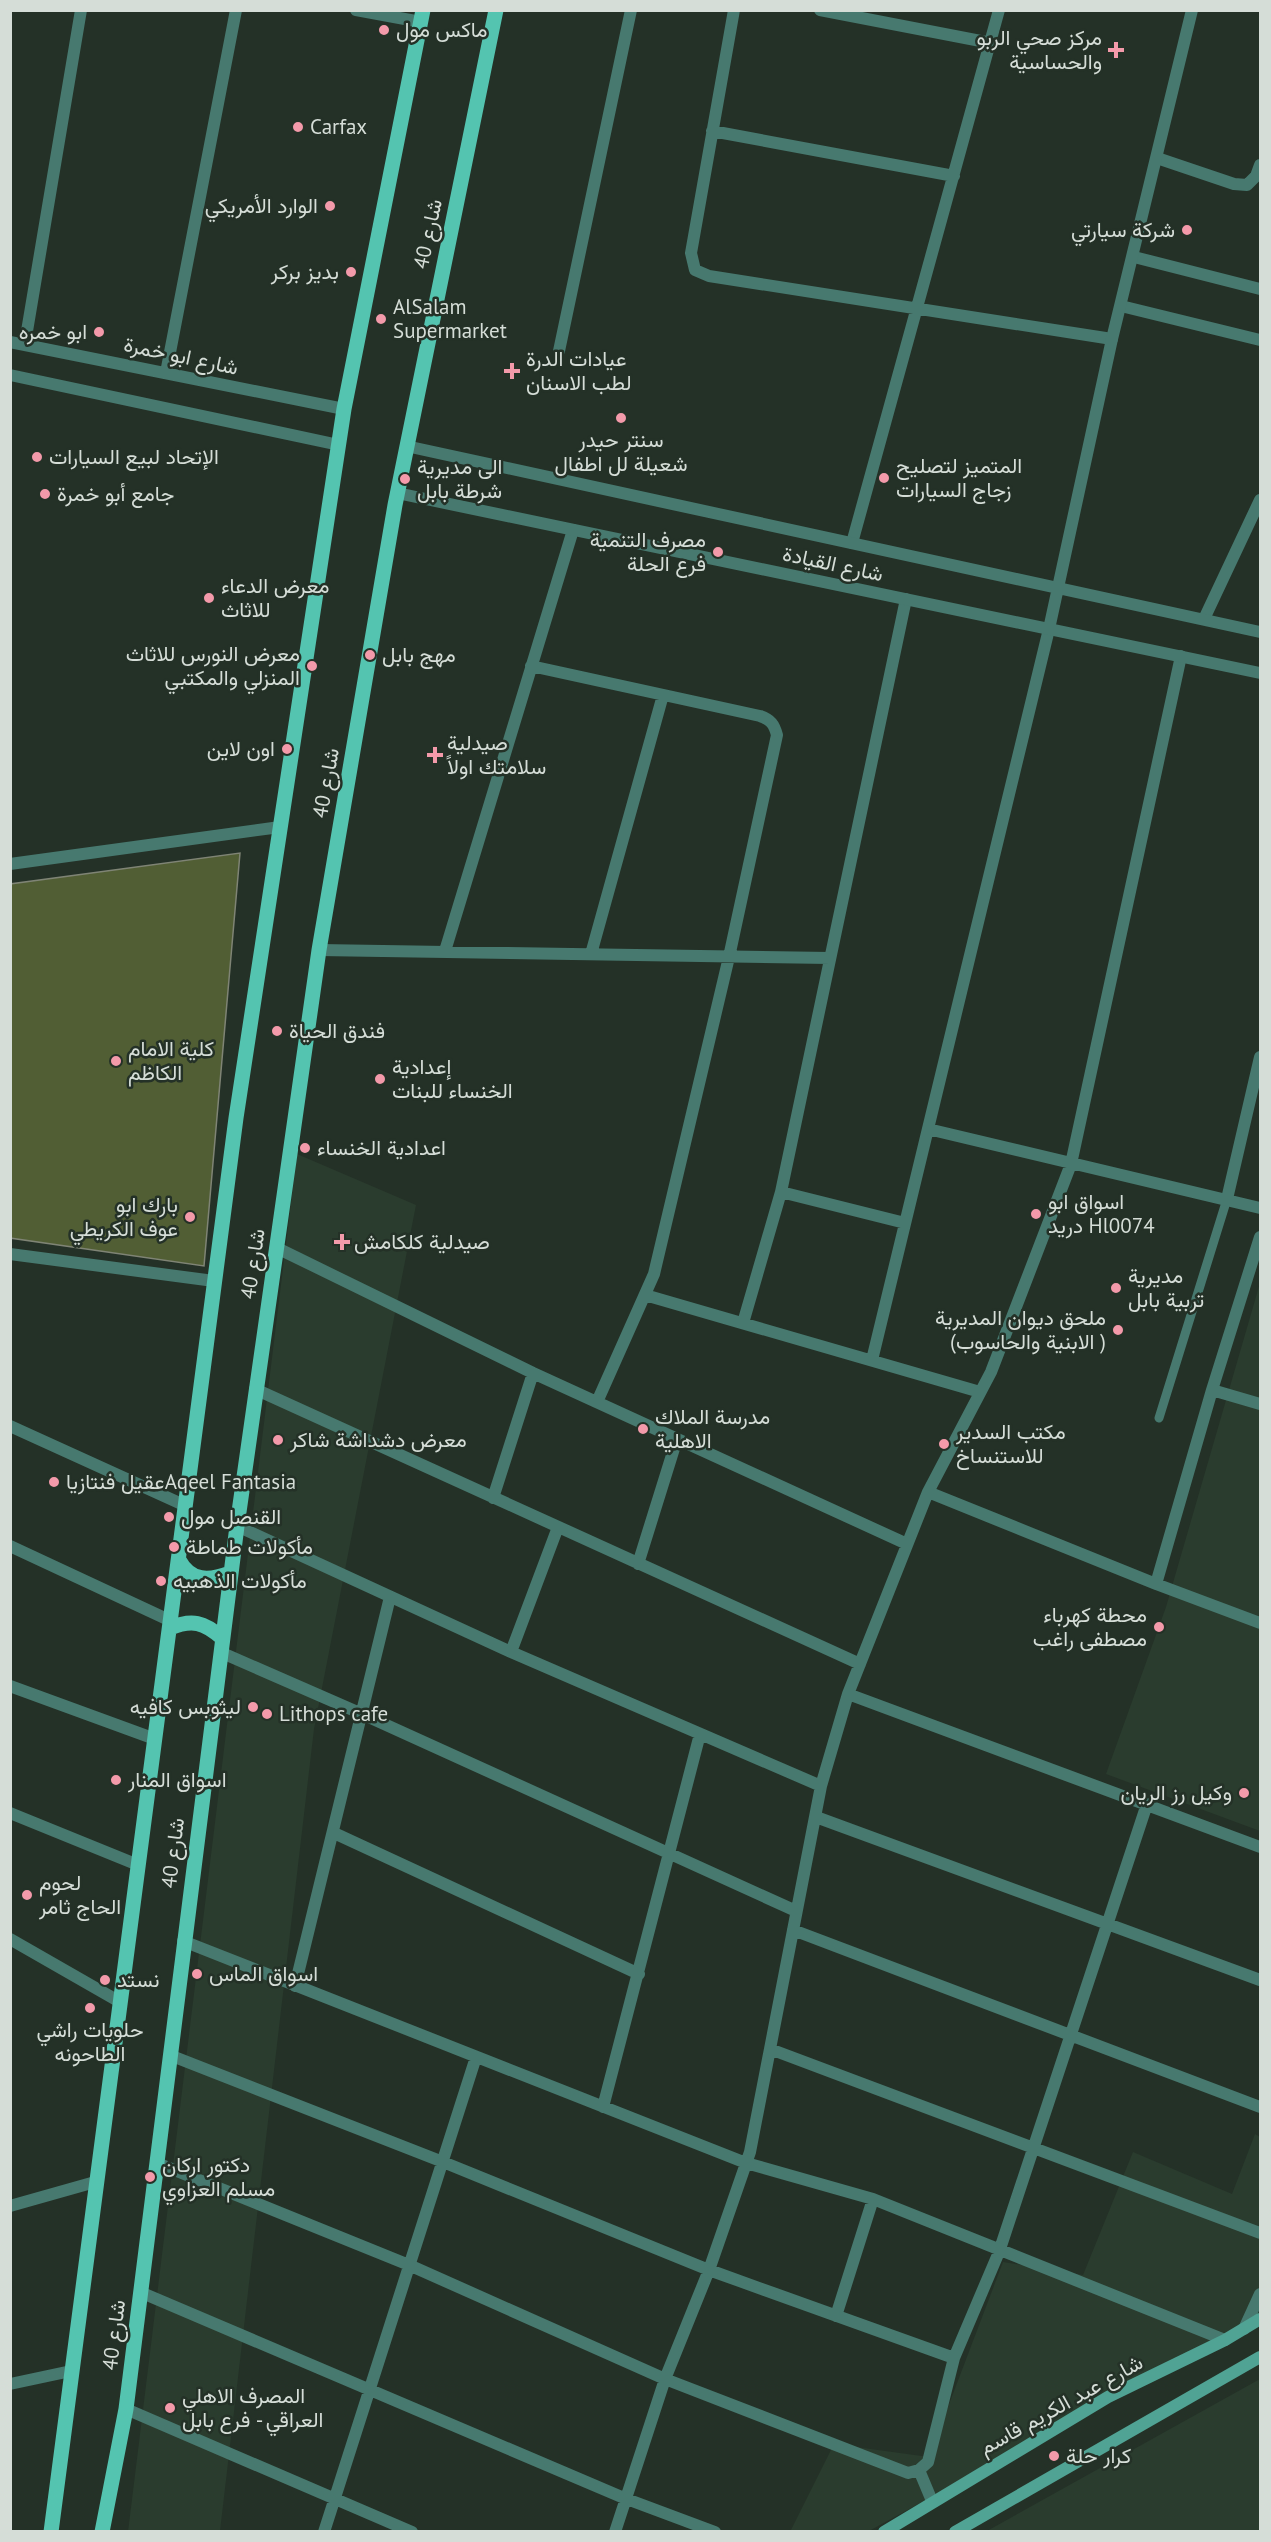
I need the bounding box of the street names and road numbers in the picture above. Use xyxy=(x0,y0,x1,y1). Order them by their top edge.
street label: شارع 40 xyxy=(407,196,449,272)
street label: شارع ابو خمرة xyxy=(121,330,241,382)
street label: شارع القيادة xyxy=(780,540,886,588)
street label: شارع 40 xyxy=(306,746,346,820)
street label: شارع 40 xyxy=(234,1227,272,1301)
street label: شارع 40 xyxy=(155,1816,191,1890)
street label: شارع 40 xyxy=(96,2298,132,2372)
street label: شارع عبد الكريم قاسم xyxy=(974,2348,1148,2462)

